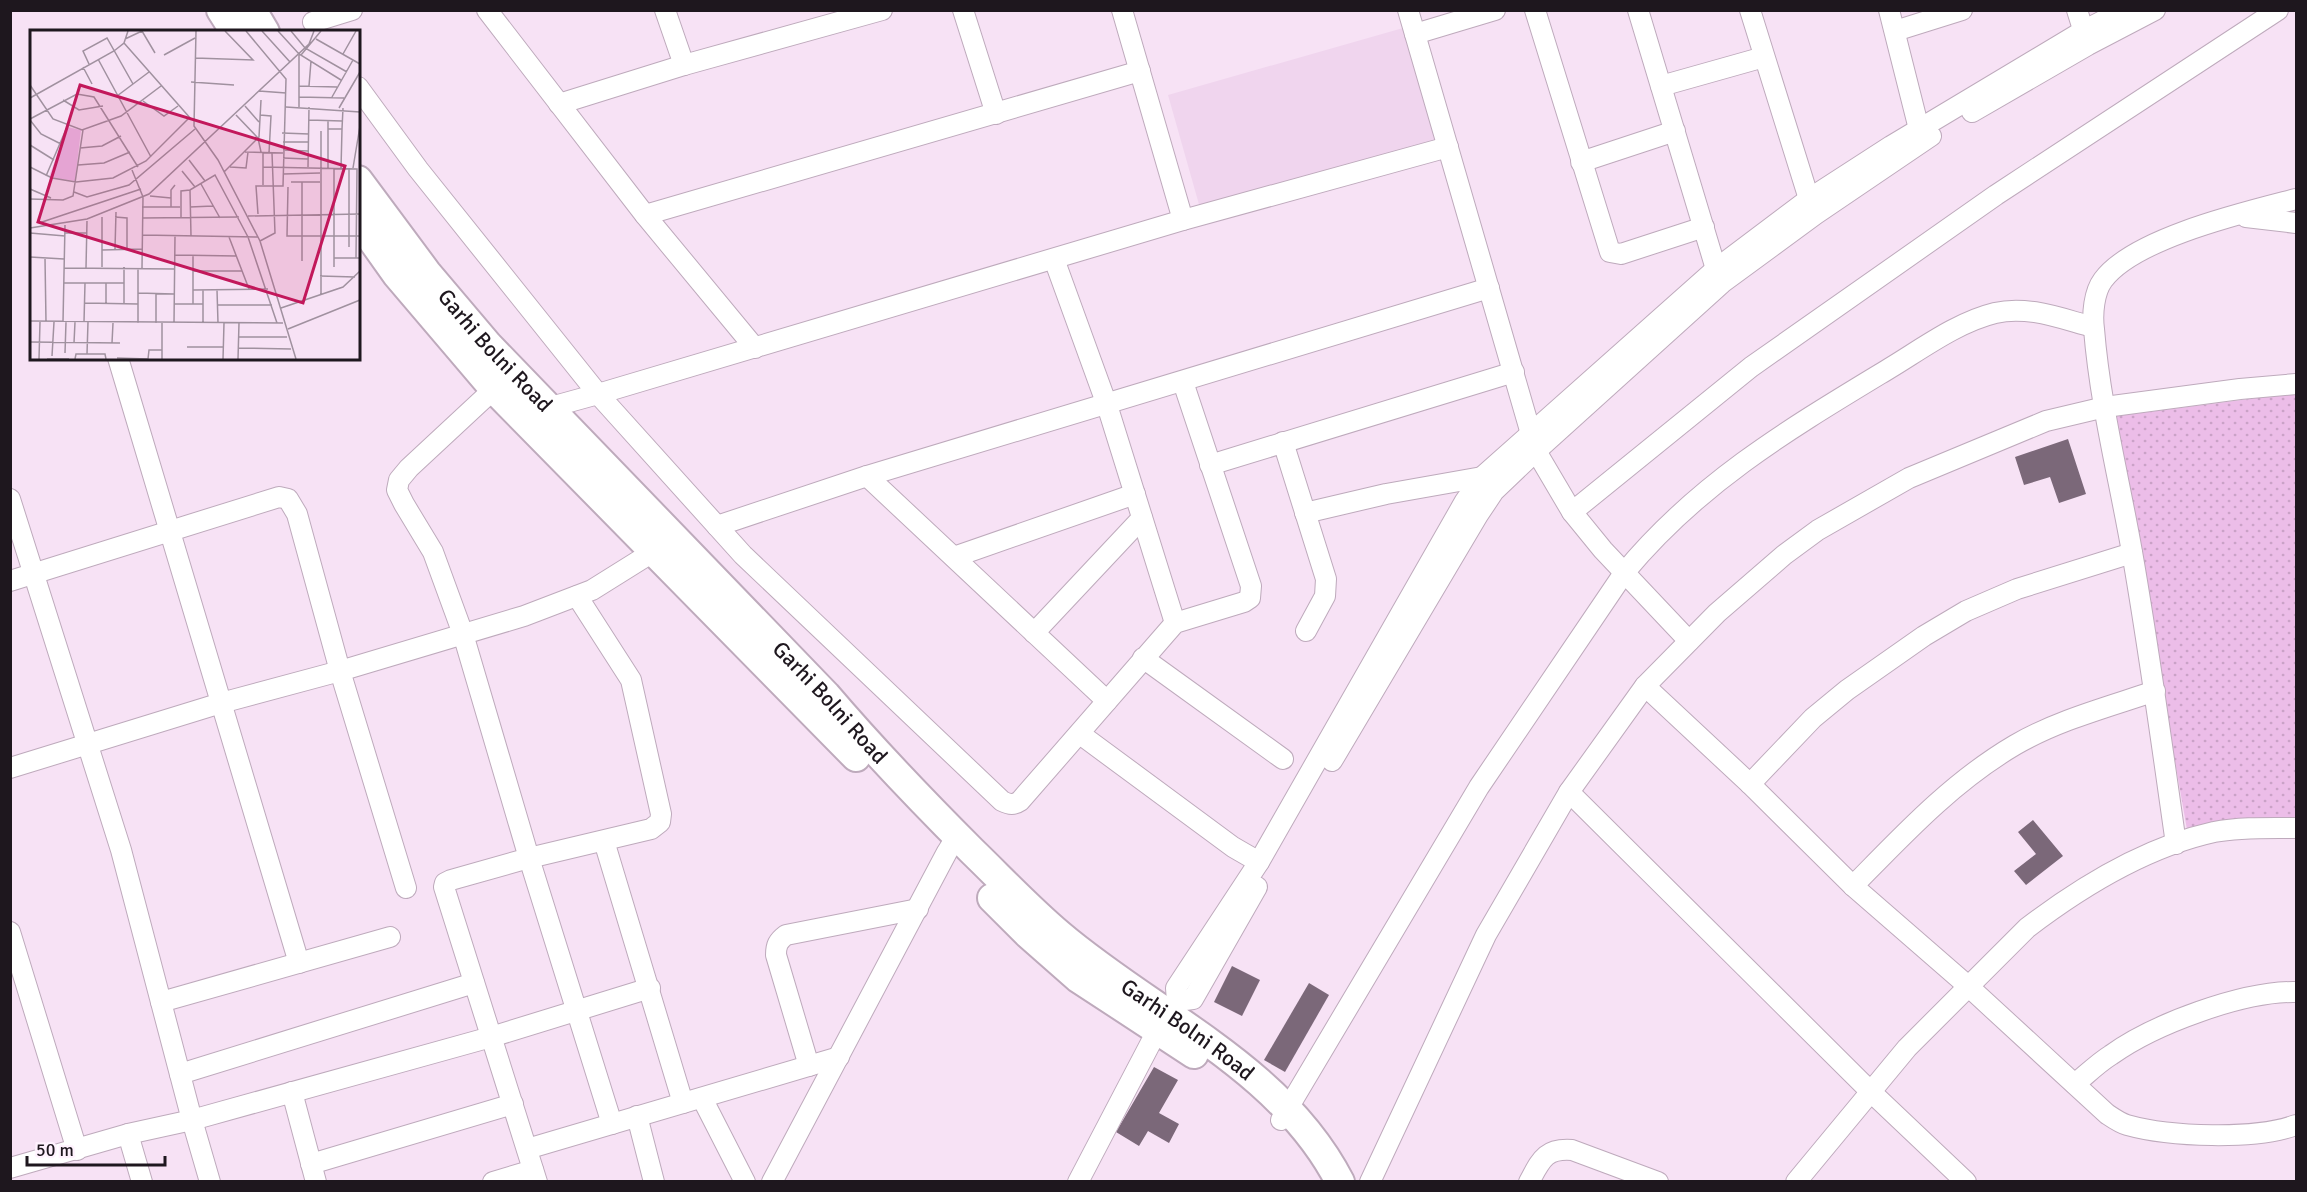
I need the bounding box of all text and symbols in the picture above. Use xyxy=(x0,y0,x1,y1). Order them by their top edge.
inset map xyxy=(30,30,360,360)
street label: Garhi Bolni Road xyxy=(432,283,558,418)
street label: Garhi Bolni Road xyxy=(767,635,893,769)
street label: Garhi Bolni Road xyxy=(1116,973,1260,1086)
scale bar xyxy=(27,1129,165,1167)
text: 50 m xyxy=(36,1139,74,1161)

